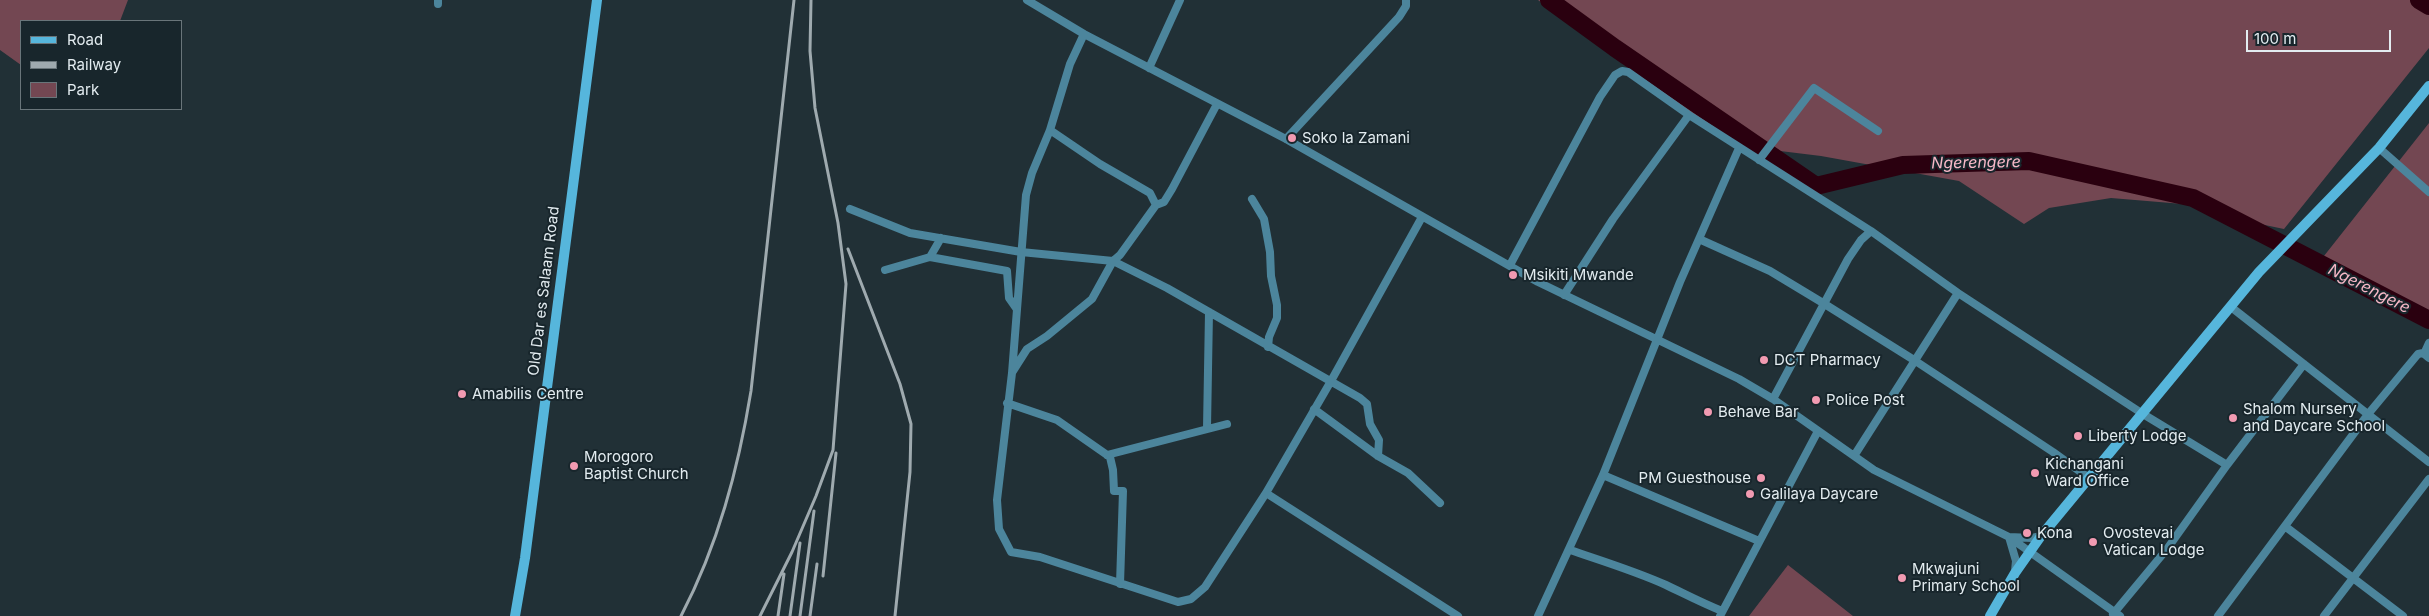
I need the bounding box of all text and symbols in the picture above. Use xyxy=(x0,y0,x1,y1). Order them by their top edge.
legend xyxy=(20,20,182,110)
scale bar xyxy=(2249,20,2394,52)
text: 100 m xyxy=(2254,29,2296,48)
text: Road xyxy=(67,30,103,49)
text: Railway xyxy=(67,55,121,74)
text: Park xyxy=(67,80,99,99)
place label: Soko la Zamani xyxy=(1302,129,1410,147)
marker: Soko la Zamani xyxy=(1286,132,1298,144)
water label: Ngerengere xyxy=(1931,153,2021,173)
street label: Old Dar es Salaam Road xyxy=(525,205,563,377)
water label: Ngerengere xyxy=(2325,260,2413,318)
place label: Msikiti Mwande xyxy=(1523,266,1634,284)
marker: Msikiti Mwande xyxy=(1507,269,1519,281)
place label: DCT Pharmacy xyxy=(1774,351,1881,369)
marker: DCT Pharmacy xyxy=(1758,354,1770,366)
place label: Amabilis Centre xyxy=(472,385,584,403)
marker: Amabilis Centre xyxy=(456,388,468,400)
place label: Police Post xyxy=(1826,391,1905,409)
marker: Police Post xyxy=(1810,394,1822,406)
place label: Shalom Nursery and Daycare School xyxy=(2243,400,2385,435)
place label: Behave Bar xyxy=(1718,403,1799,421)
marker: Behave Bar xyxy=(1702,406,1714,418)
marker: Shalom Nursery and Daycare School xyxy=(2227,412,2239,424)
place label: Liberty Lodge xyxy=(2088,427,2186,445)
marker: Liberty Lodge xyxy=(2072,430,2084,442)
place label: Morogoro Baptist Church xyxy=(584,448,689,483)
place label: Kichangani Ward Office xyxy=(2045,455,2129,490)
marker: Morogoro Baptist Church xyxy=(568,460,580,472)
marker: Kichangani Ward Office xyxy=(2029,467,2041,479)
place label: PM Guesthouse xyxy=(1639,469,1751,487)
marker: PM Guesthouse xyxy=(1755,472,1767,484)
place label: Galilaya Daycare xyxy=(1760,485,1878,503)
marker: Galilaya Daycare xyxy=(1744,488,1756,500)
place label: Kona xyxy=(2037,524,2073,542)
place label: Ovostevai Vatican Lodge xyxy=(2103,524,2204,559)
marker: Kona xyxy=(2021,527,2033,539)
marker: Ovostevai Vatican Lodge xyxy=(2087,536,2099,548)
place label: Mkwajuni Primary School xyxy=(1912,560,2020,595)
marker: Mkwajuni Primary School xyxy=(1896,572,1908,584)

